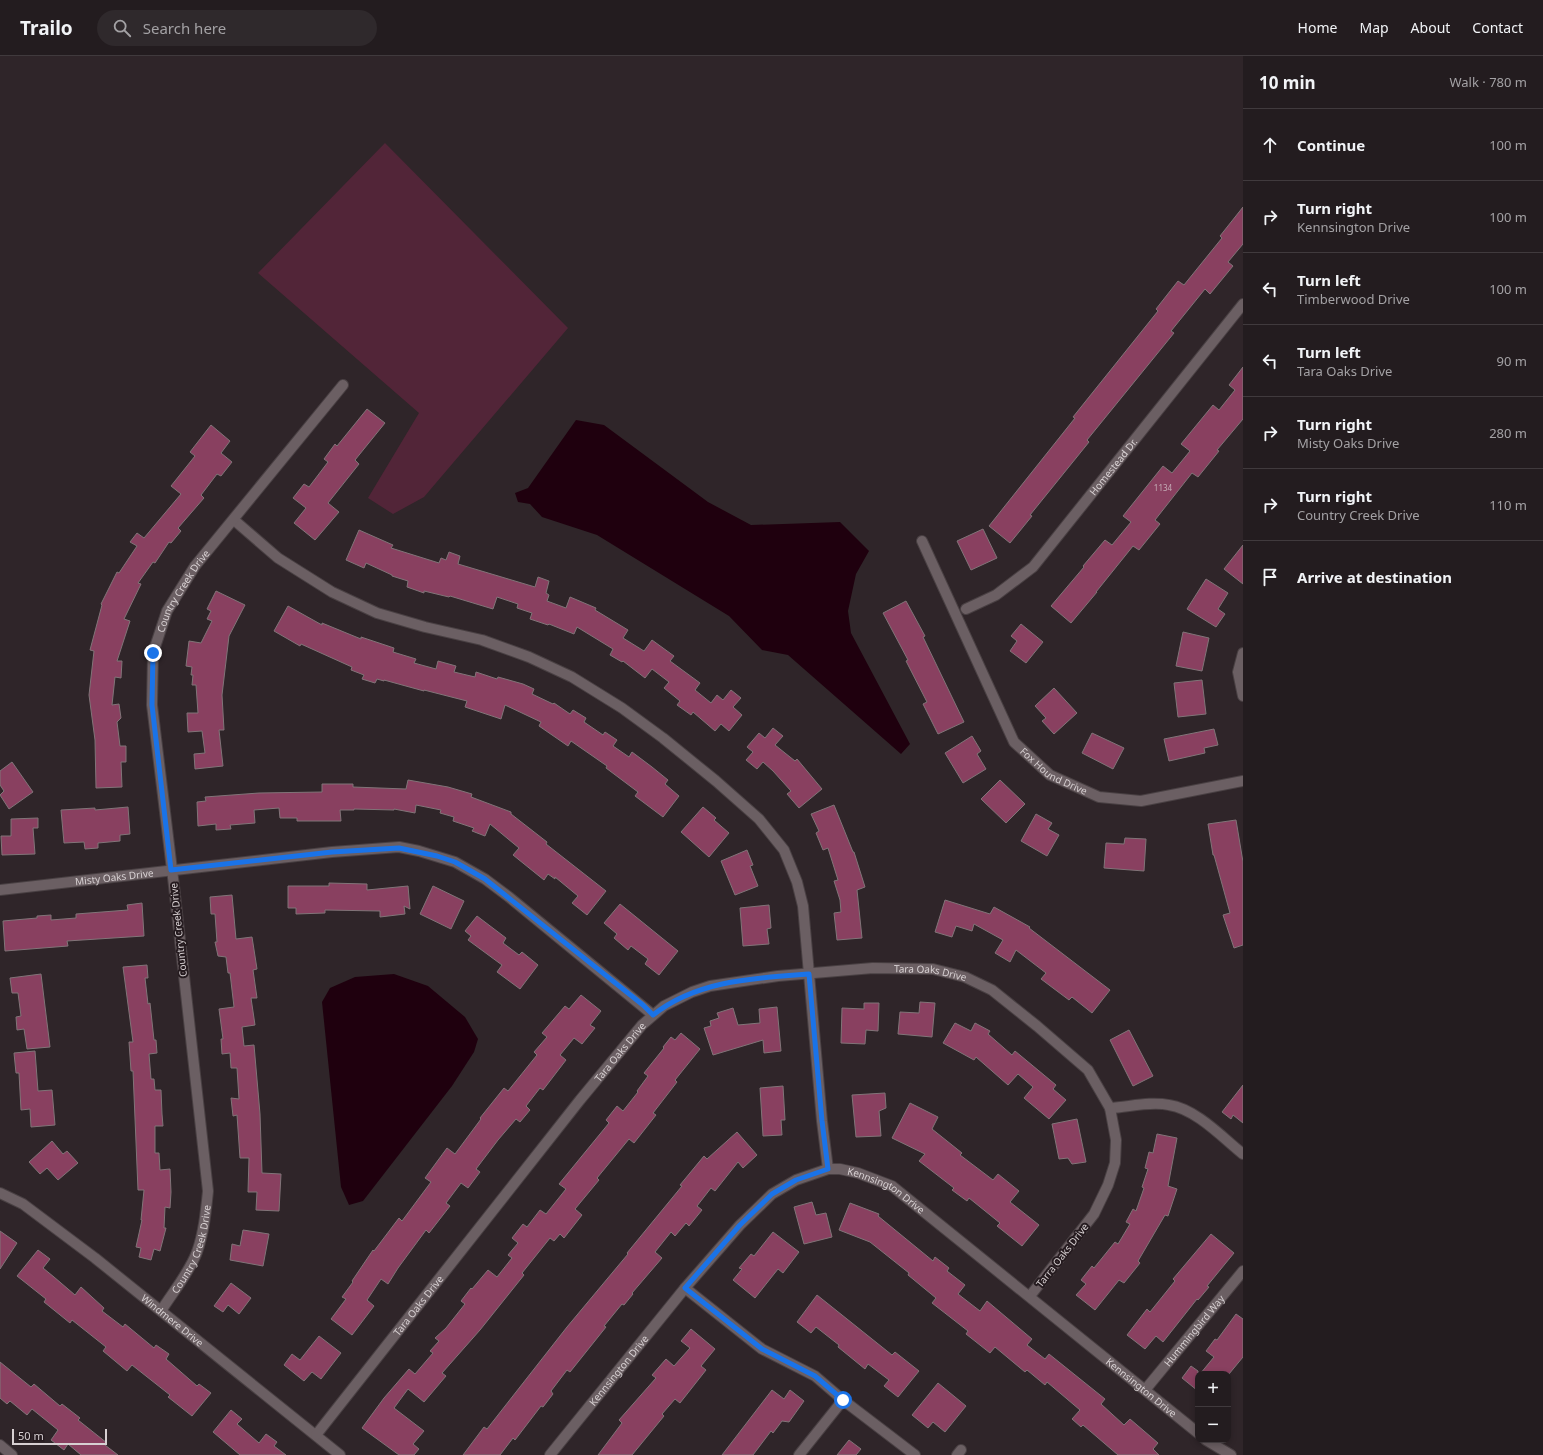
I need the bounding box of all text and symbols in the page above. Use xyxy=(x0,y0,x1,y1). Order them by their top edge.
search box xyxy=(97,10,377,46)
text: Trailo xyxy=(20,15,73,41)
icon: search xyxy=(111,17,133,39)
text: Search here xyxy=(143,18,226,38)
text: Home xyxy=(1298,18,1337,37)
text: Map xyxy=(1359,18,1389,37)
text: About xyxy=(1411,18,1450,37)
text: Contact xyxy=(1472,18,1523,37)
text: 10 min xyxy=(1259,71,1316,94)
text: Walk · 780 m xyxy=(1449,73,1527,91)
icon: ahead xyxy=(1259,134,1281,156)
text: Continue xyxy=(1297,135,1365,155)
text: 100 m xyxy=(1489,136,1527,154)
text: Turn right xyxy=(1297,198,1372,218)
icon: right xyxy=(1259,206,1281,228)
text: 100 m xyxy=(1489,208,1527,226)
text: Kennsington Drive xyxy=(1297,218,1410,236)
text: Turn left xyxy=(1297,270,1361,290)
icon: left xyxy=(1259,278,1281,300)
text: 100 m xyxy=(1489,280,1527,298)
text: Timberwood Drive xyxy=(1297,290,1410,308)
text: Turn left xyxy=(1297,342,1361,362)
icon: left xyxy=(1259,350,1281,372)
text: 90 m xyxy=(1497,352,1527,370)
text: Tara Oaks Drive xyxy=(1297,362,1392,380)
text: Turn right xyxy=(1297,414,1372,434)
icon: right xyxy=(1259,422,1281,444)
text: 280 m xyxy=(1489,424,1527,442)
text: Misty Oaks Drive xyxy=(1297,434,1399,452)
street label: Homestead Dr. xyxy=(1086,435,1140,498)
house number: 1134 xyxy=(1154,482,1173,493)
text: Turn right xyxy=(1297,486,1372,506)
icon: right xyxy=(1259,494,1281,516)
text: 110 m xyxy=(1489,496,1527,514)
text: Country Creek Drive xyxy=(1297,506,1420,524)
street label: Country Creek Drive xyxy=(153,546,213,634)
icon: arrive xyxy=(1259,566,1281,588)
text: Arrive at destination xyxy=(1297,567,1452,587)
route end xyxy=(144,644,162,662)
street label: Fox Hound Drive xyxy=(1017,744,1090,798)
street label: Misty Oaks Drive xyxy=(74,865,155,888)
street label: Country Creek Drive xyxy=(166,882,190,978)
street label: Tara Oaks Drive xyxy=(894,961,969,984)
street label: Tara Oaks Drive xyxy=(591,1019,649,1085)
street label: Kennsington Drive xyxy=(846,1164,928,1217)
street label: Country Creek Drive xyxy=(168,1204,214,1296)
street label: Tarra Oaks Drive xyxy=(1033,1220,1092,1290)
street label: Tara Oaks Drive xyxy=(390,1272,447,1339)
street label: Windmere Drive xyxy=(138,1291,207,1350)
street label: Hummingbird Way xyxy=(1160,1291,1228,1369)
street label: Kennsington Drive xyxy=(586,1332,652,1409)
street label: Kennsington Drive xyxy=(1103,1355,1180,1420)
map controls xyxy=(1195,1371,1231,1443)
button: + xyxy=(1195,1371,1231,1407)
route start xyxy=(834,1391,852,1409)
button: − xyxy=(1195,1407,1231,1443)
scale bar xyxy=(12,1427,107,1446)
text: 50 m xyxy=(18,1428,44,1443)

